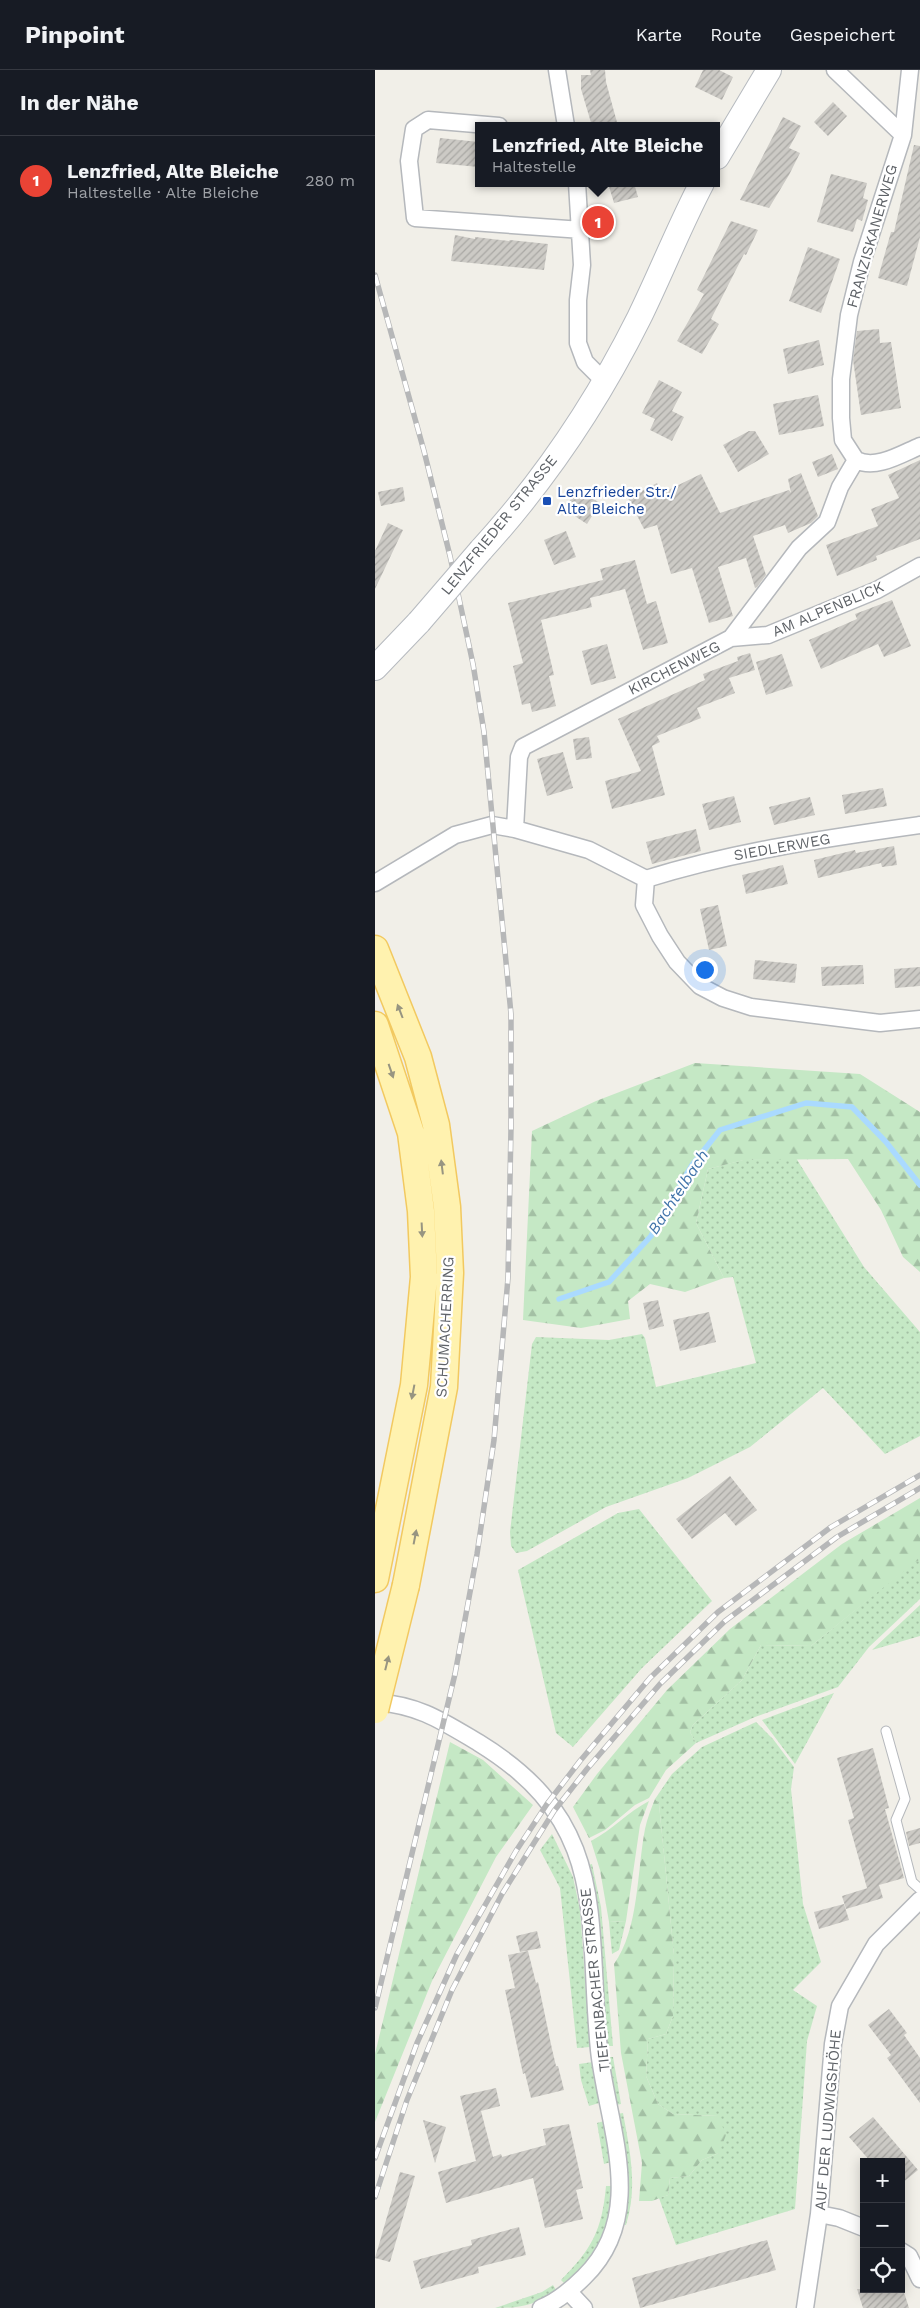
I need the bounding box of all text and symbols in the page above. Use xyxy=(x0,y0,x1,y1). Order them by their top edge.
text: Pinpoint xyxy=(25,21,125,49)
text: Karte xyxy=(636,24,682,45)
text: Route xyxy=(710,24,762,45)
text: Gespeichert xyxy=(790,24,895,45)
text: In der Nähe xyxy=(20,90,139,115)
popup xyxy=(475,122,720,187)
text: Lenzfried, Alte Bleiche xyxy=(492,134,703,157)
text: Haltestelle xyxy=(492,157,576,176)
text: Lenzfried, Alte Bleiche xyxy=(67,160,279,183)
street label: FRANZISKANERWEG xyxy=(843,162,901,310)
text: 1 xyxy=(33,171,39,190)
text: 280 m xyxy=(305,171,355,190)
text: Haltestelle · Alte Bleiche xyxy=(67,183,259,202)
pin: 1 xyxy=(582,203,614,241)
street label: LENZFRIEDER STRASSE xyxy=(437,452,561,598)
place label: Lenzfrieder Str./ Alte Bleiche xyxy=(557,483,677,518)
marker: Lenzfrieder Str./ Alte Bleiche xyxy=(541,495,553,507)
street label: AM ALPENBLICK xyxy=(770,577,887,641)
street label: KIRCHENWEG xyxy=(625,637,723,699)
street label: SIEDLERWEG xyxy=(732,830,832,864)
your location xyxy=(692,957,718,983)
one-way arrow xyxy=(396,1003,404,1018)
one-way arrow xyxy=(388,1064,395,1079)
water label: Bachtelbach xyxy=(644,1146,712,1238)
one-way arrow xyxy=(438,1159,446,1175)
one-way arrow xyxy=(418,1222,426,1238)
street label: SCHUMACHERRING xyxy=(432,1256,458,1398)
one-way arrow xyxy=(408,1384,416,1400)
one-way arrow xyxy=(412,1528,420,1544)
one-way arrow xyxy=(383,1656,391,1671)
street label: TIEFENBACHER STRASSE xyxy=(576,1887,614,2073)
street label: AUF DER LUDWIGSHÖHE xyxy=(811,2029,845,2211)
map controls xyxy=(860,2158,905,2293)
button: + xyxy=(860,2158,905,2203)
button: − xyxy=(860,2203,905,2248)
button: locate xyxy=(860,2248,905,2293)

